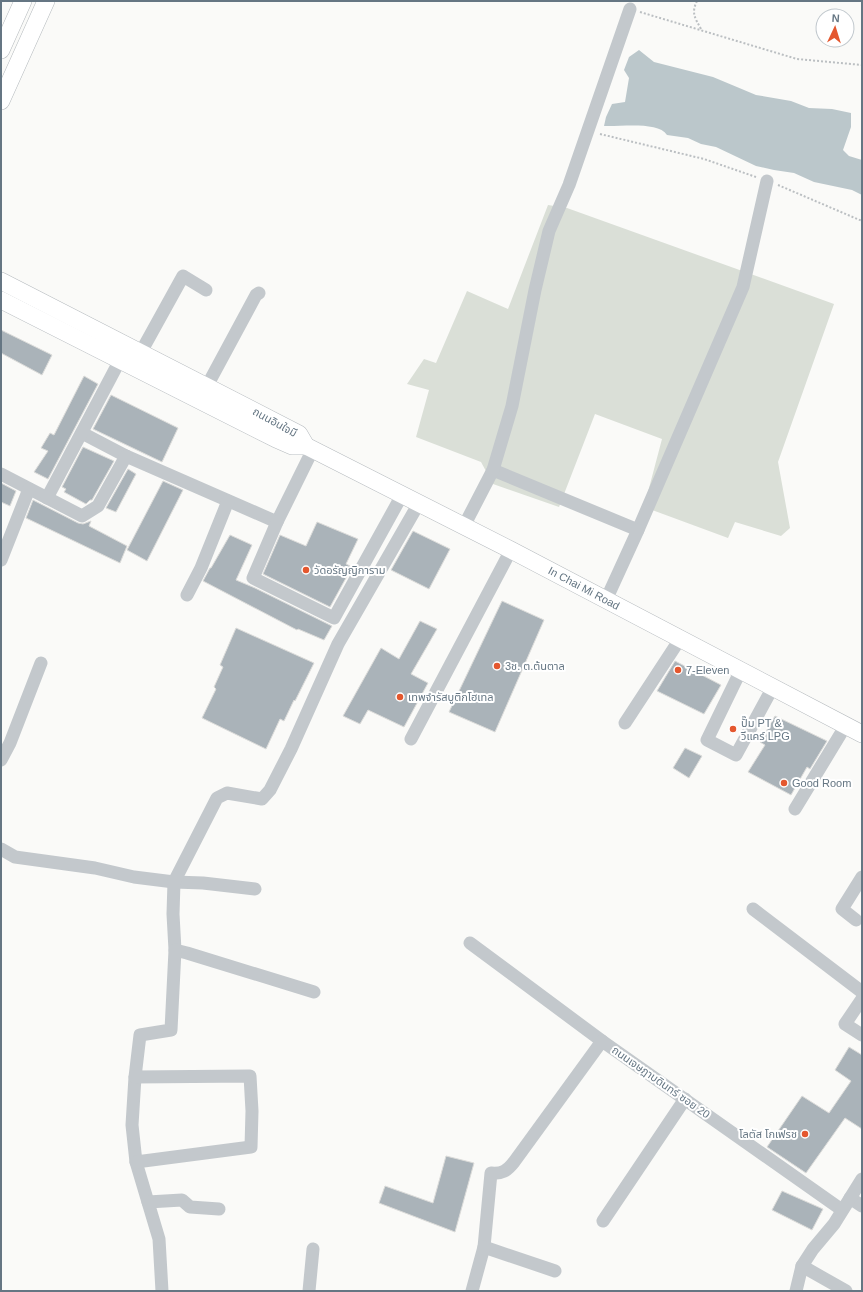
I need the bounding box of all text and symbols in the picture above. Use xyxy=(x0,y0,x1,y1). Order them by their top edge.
north arrow xyxy=(815,8,855,48)
text: N xyxy=(831,12,840,24)
street label: ถนนอินใจมี xyxy=(251,405,299,439)
place label: วัดอรัญญิการาม xyxy=(314,564,386,576)
street label: In Chai Mi Road xyxy=(546,564,622,612)
marker: วัดอรัญญิการาม xyxy=(301,565,311,575)
place label: 3ช. ต.ต้นตาล xyxy=(505,660,565,672)
marker: 3ช. ต.ต้นตาล xyxy=(492,661,502,671)
place label: 7-Eleven xyxy=(686,664,729,676)
marker: 7-Eleven xyxy=(673,665,683,675)
place label: เทพจำรัสบูติกโฮเทล xyxy=(408,691,493,704)
marker: เทพจำรัสบูติกโฮเทล xyxy=(395,692,405,702)
place label: ปั๊ม PT & วีแคร์ LPG xyxy=(741,715,790,742)
marker: ปั๊ม PT & วีแคร์ LPG xyxy=(728,724,738,734)
place label: Good Room xyxy=(792,777,851,789)
marker: Good Room xyxy=(779,778,789,788)
street label: ถนนเจษฎาบดินทร์ ซอย 20 xyxy=(610,1044,712,1120)
place label: โลตัส โกเฟรช xyxy=(739,1128,797,1140)
marker: โลตัส โกเฟรช xyxy=(800,1129,810,1139)

